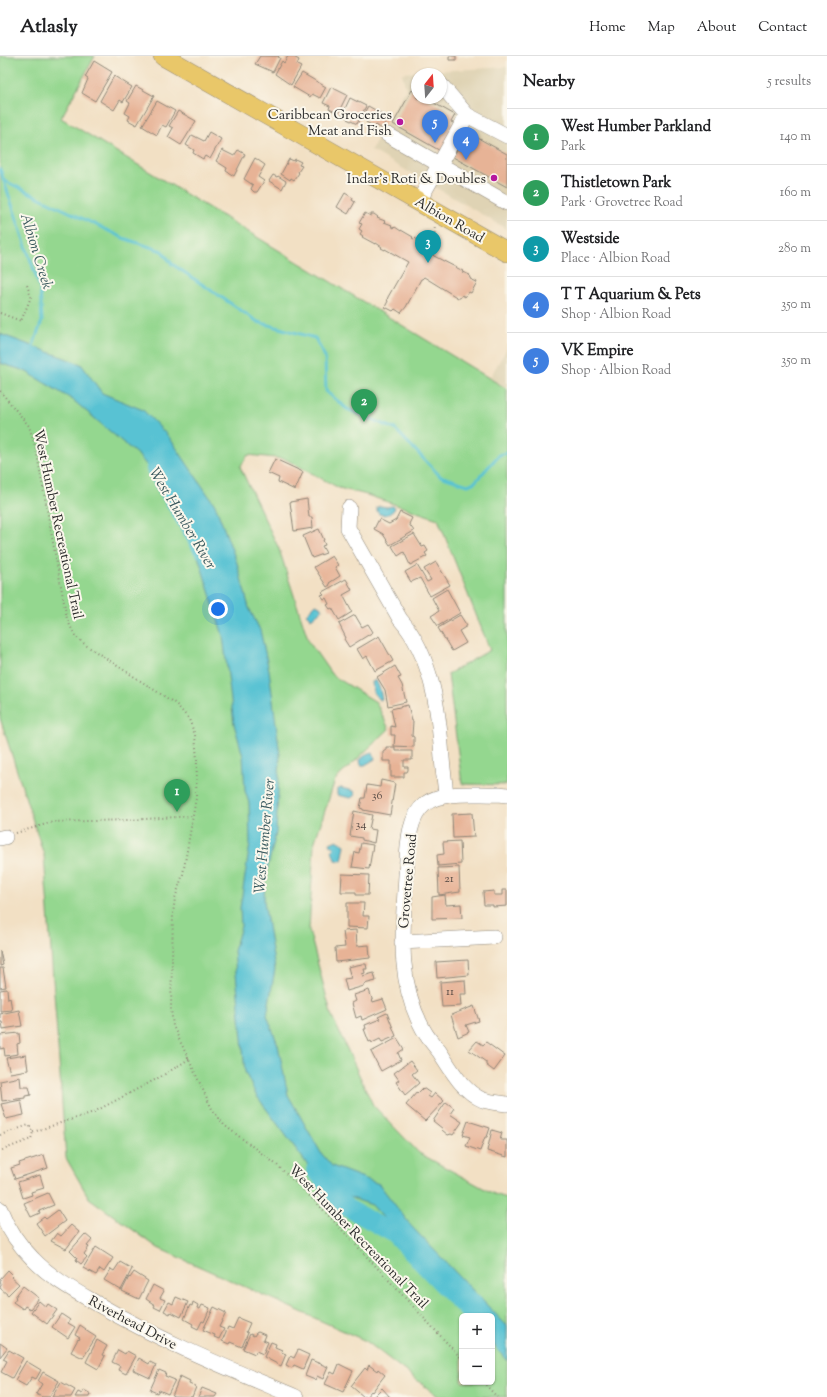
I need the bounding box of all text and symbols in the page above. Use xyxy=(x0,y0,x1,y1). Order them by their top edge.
text: Atlasly xyxy=(20,14,78,41)
text: Home xyxy=(589,18,626,38)
text: Map xyxy=(648,18,675,38)
text: About xyxy=(697,18,736,38)
text: Contact xyxy=(758,18,807,38)
north arrow xyxy=(411,68,447,104)
text: Nearby xyxy=(523,70,575,94)
text: 5 results xyxy=(767,73,811,91)
place label: Caribbean Groceries Meat and Fish xyxy=(268,106,392,142)
pin: 5 xyxy=(422,110,448,143)
marker: Caribbean Groceries Meat and Fish xyxy=(395,117,405,127)
text: West Humber Parkland xyxy=(561,117,711,138)
pin: 4 xyxy=(453,127,479,160)
text: 1 xyxy=(534,128,538,146)
text: 140 m xyxy=(780,128,811,146)
text: Park xyxy=(561,138,586,156)
place label: Indar's Roti & Doubles xyxy=(347,170,486,190)
marker: Indar's Roti & Doubles xyxy=(489,173,499,183)
text: Thistletown Park xyxy=(561,173,671,194)
text: 2 xyxy=(533,184,539,202)
text: 160 m xyxy=(780,184,811,202)
street label: Albion Road xyxy=(411,193,488,249)
text: Park · Grovetree Road xyxy=(561,194,683,212)
water label: Albion Creek xyxy=(14,211,57,292)
text: Westside xyxy=(561,229,620,250)
pin: 3 xyxy=(415,230,441,263)
text: 3 xyxy=(533,240,539,258)
text: 280 m xyxy=(778,240,811,258)
text: Place · Albion Road xyxy=(561,250,670,268)
text: T T Aquarium & Pets xyxy=(561,285,701,306)
text: 4 xyxy=(533,296,539,314)
text: 350 m xyxy=(781,296,811,314)
text: Shop · Albion Road xyxy=(561,306,671,324)
text: VK Empire xyxy=(561,341,634,362)
text: 5 xyxy=(534,352,538,370)
text: 350 m xyxy=(781,352,811,370)
text: Shop · Albion Road xyxy=(561,362,671,380)
pin: 2 xyxy=(351,389,377,422)
street label: West Humber Recreational Trail xyxy=(27,428,87,621)
water label: West Humber River xyxy=(143,464,221,574)
your location xyxy=(208,599,228,619)
water label: West Humber River xyxy=(250,777,281,894)
pin: 1 xyxy=(164,779,190,812)
house number: 36 xyxy=(372,787,382,805)
house number: 34 xyxy=(356,816,366,834)
street label: Grovetree Road xyxy=(395,833,423,929)
house number: 21 xyxy=(444,870,454,888)
house number: 11 xyxy=(446,983,454,1001)
street label: West Humber Recreational Trail xyxy=(283,1161,432,1314)
street label: Riverhead Drive xyxy=(84,1292,180,1356)
map controls xyxy=(459,1313,495,1385)
button: + xyxy=(459,1313,495,1349)
button: − xyxy=(459,1349,495,1385)

